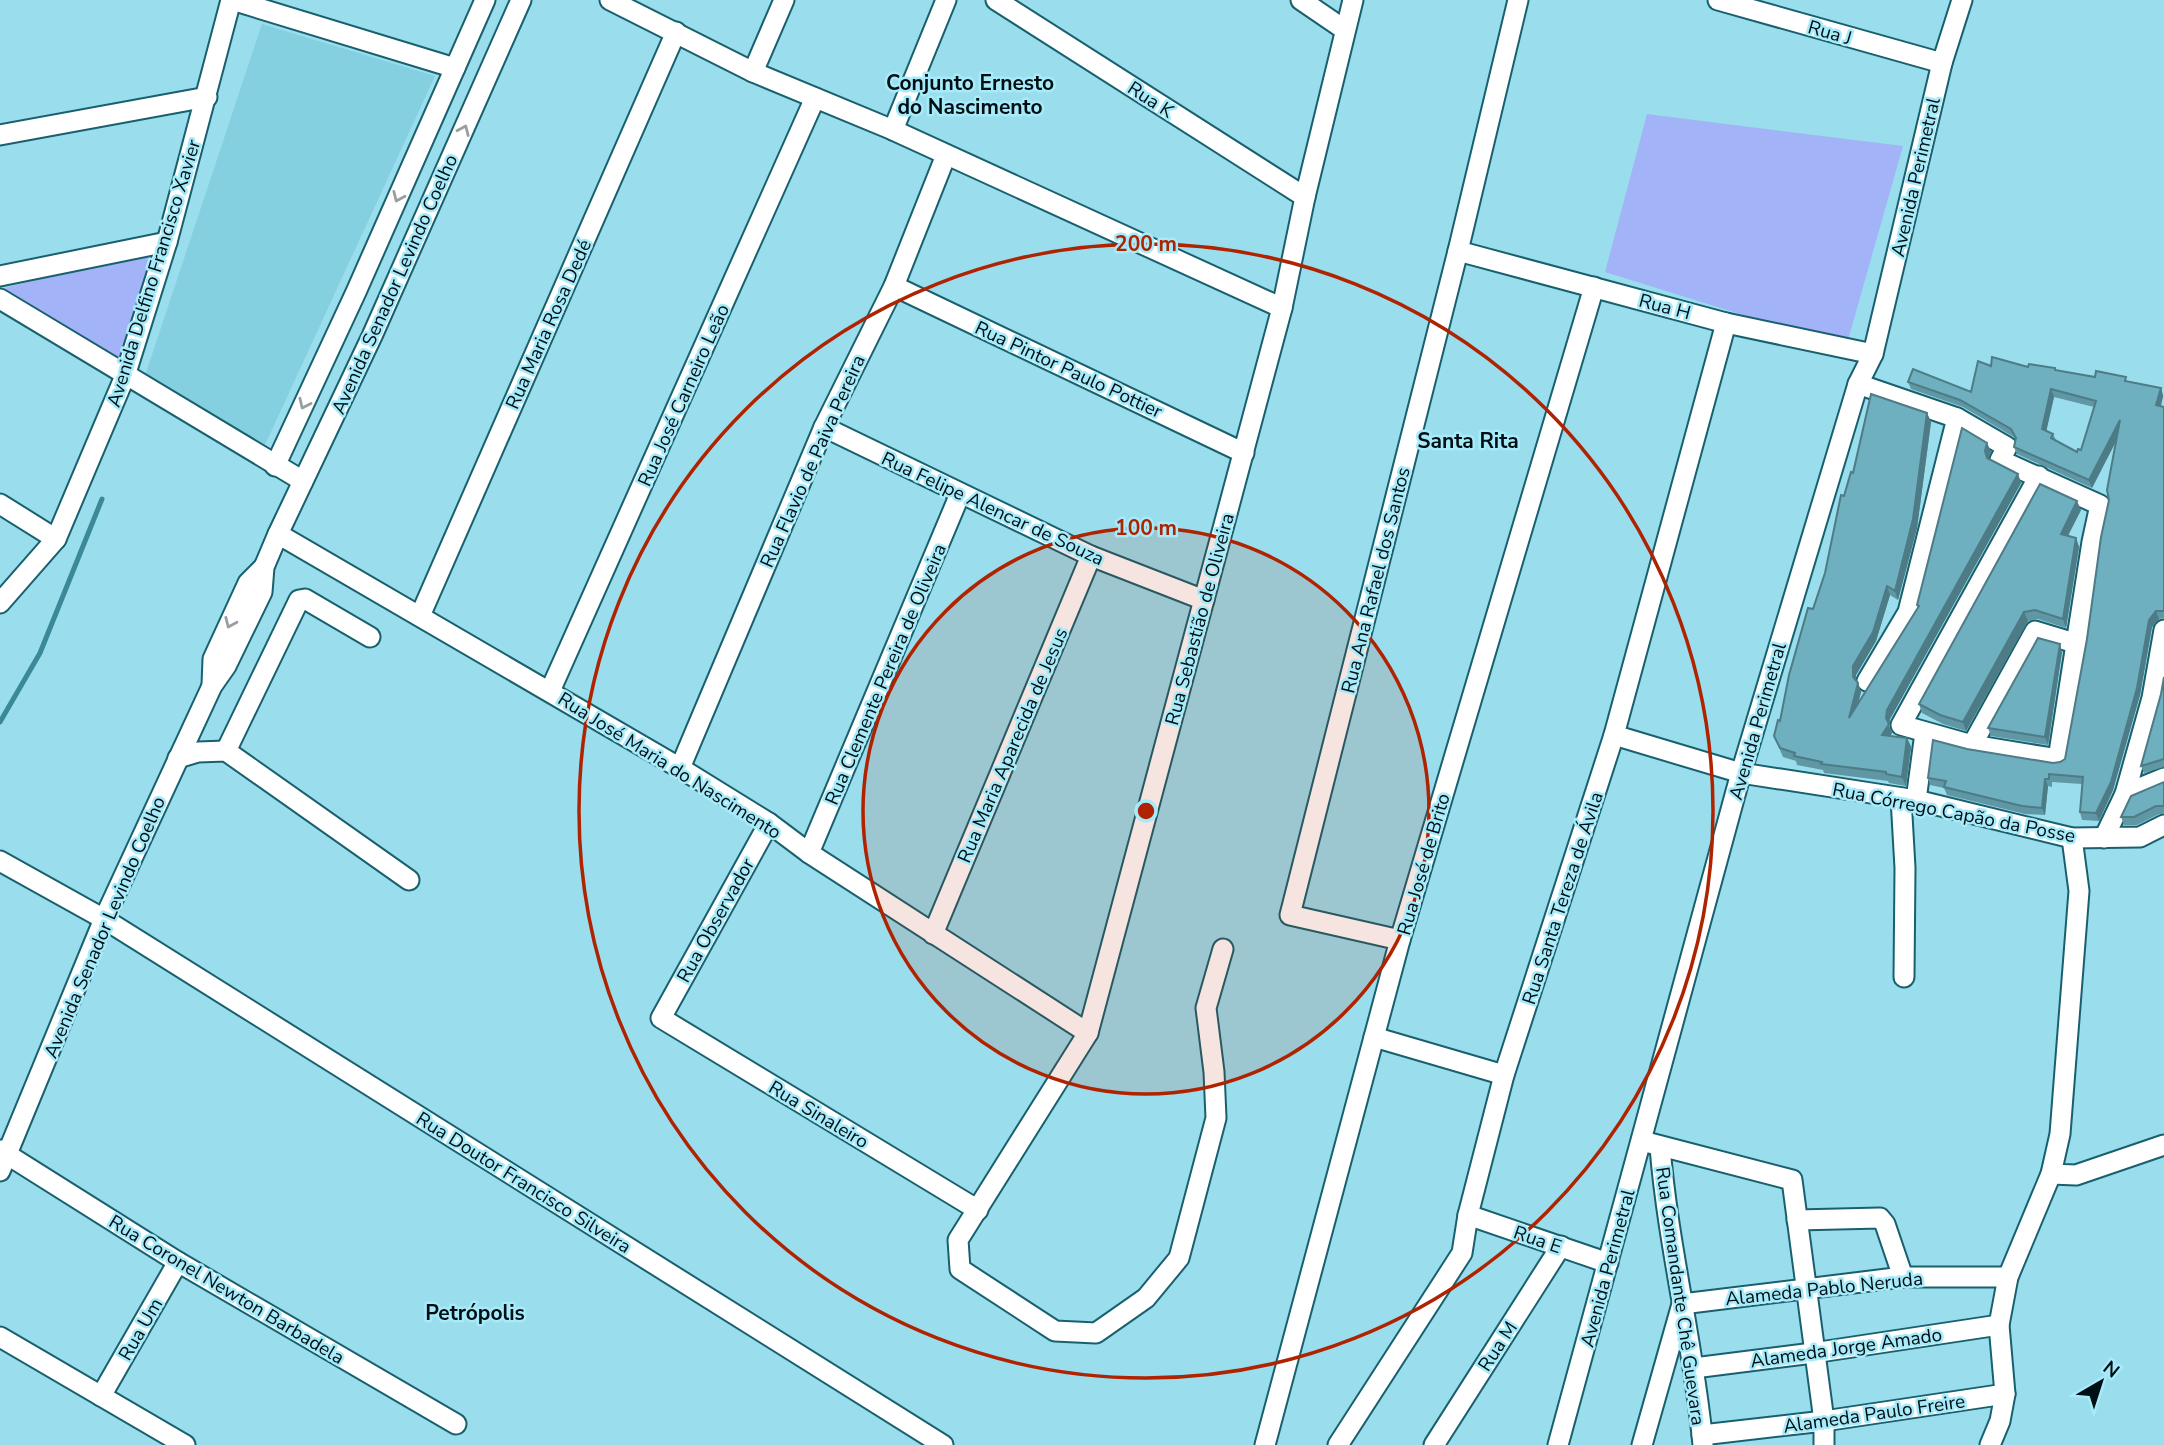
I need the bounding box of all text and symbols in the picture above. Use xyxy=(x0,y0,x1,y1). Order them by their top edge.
street label: Rua J xyxy=(1805,14,1855,52)
district label: Conjunto Ernesto do Nascimento xyxy=(886,69,1054,121)
street label: Rua K xyxy=(1122,75,1180,125)
street label: Avenida Perimetral xyxy=(1885,95,1947,259)
one-way arrow xyxy=(456,124,470,137)
street label: Avenida Delfino Francisco Xavier xyxy=(101,136,207,410)
street label: Avenida Senador Levindo Coelho xyxy=(326,150,464,418)
one-way arrow xyxy=(392,189,406,202)
text: 200 m xyxy=(1115,230,1177,258)
street label: Rua Maria Rosa Dedé xyxy=(500,235,598,413)
street label: Rua H xyxy=(1636,288,1694,326)
street label: Rua José Carneiro Leão xyxy=(632,300,736,491)
street label: Rua Pintor Paulo Pottier xyxy=(971,315,1167,425)
street label: Rua Flavio de Paiva Pereira xyxy=(754,351,872,572)
one-way arrow xyxy=(298,397,312,409)
district label: Santa Rita xyxy=(1417,427,1519,455)
street label: Rua Felipe Alencar de Souza xyxy=(877,446,1108,572)
street label: Rua Ana Rafael dos Santos xyxy=(1335,465,1417,696)
street label: Rua Sebastião de Oliveira xyxy=(1159,510,1241,728)
text: 100 m xyxy=(1115,514,1177,542)
street label: Rua Clemente Pereira de Oliveira xyxy=(819,540,953,809)
one-way arrow xyxy=(224,616,238,628)
street label: Rua Maria Aparecida de Jesus xyxy=(952,624,1074,867)
street label: Avenida Perimetral xyxy=(1723,639,1793,803)
street label: Rua José Maria do Nascimento xyxy=(553,686,786,845)
street label: Rua Córrego Capão da Posse xyxy=(1830,777,2077,849)
street label: Rua Santa Tereza de Ávila xyxy=(1516,789,1610,1008)
street label: Rua José de Brito xyxy=(1391,790,1457,938)
street label: Avenida Senador Levindo Coelho xyxy=(38,793,172,1062)
centre of rings xyxy=(1134,799,1158,823)
street label: Rua Observador xyxy=(671,853,761,987)
street label: Rua Sinaleiro xyxy=(764,1075,873,1155)
street label: Rua Doutor Francisco Silveira xyxy=(411,1106,636,1260)
street label: Rua Comandante Chê Guevara xyxy=(1649,1165,1711,1427)
street label: Avenida Perimetral xyxy=(1574,1186,1642,1350)
street label: Rua Coronel Newton Barbadela xyxy=(104,1209,349,1371)
street label: Rua E xyxy=(1510,1220,1565,1260)
street label: Alameda Pablo Neruda xyxy=(1724,1266,1924,1312)
street label: Rua Um xyxy=(113,1293,169,1366)
district label: Petrópolis xyxy=(425,1299,525,1327)
street label: Rua M xyxy=(1472,1317,1524,1377)
street label: Alameda Jorge Amado xyxy=(1749,1322,1944,1374)
north arrow xyxy=(2066,1347,2136,1417)
text: N xyxy=(2097,1355,2125,1384)
street label: Alameda Paulo Freire xyxy=(1782,1388,1967,1440)

